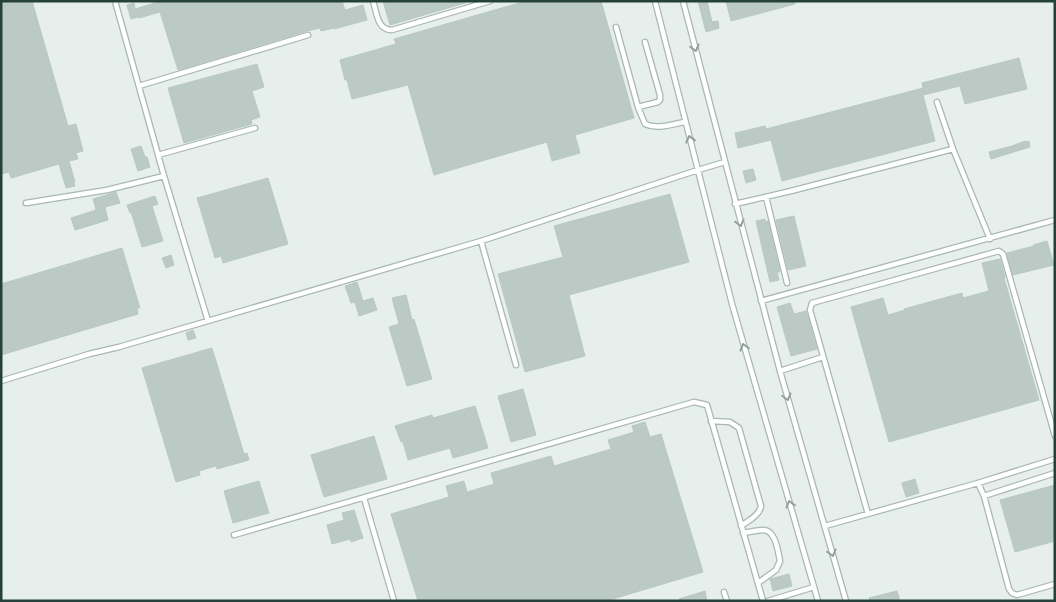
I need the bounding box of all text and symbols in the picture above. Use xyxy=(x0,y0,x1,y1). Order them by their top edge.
one-way arrow xyxy=(690,44,700,52)
one-way arrow xyxy=(685,135,696,144)
one-way arrow xyxy=(735,218,745,226)
one-way arrow xyxy=(740,344,750,352)
one-way arrow xyxy=(781,392,791,400)
one-way arrow xyxy=(785,500,795,508)
one-way arrow xyxy=(827,548,837,556)

